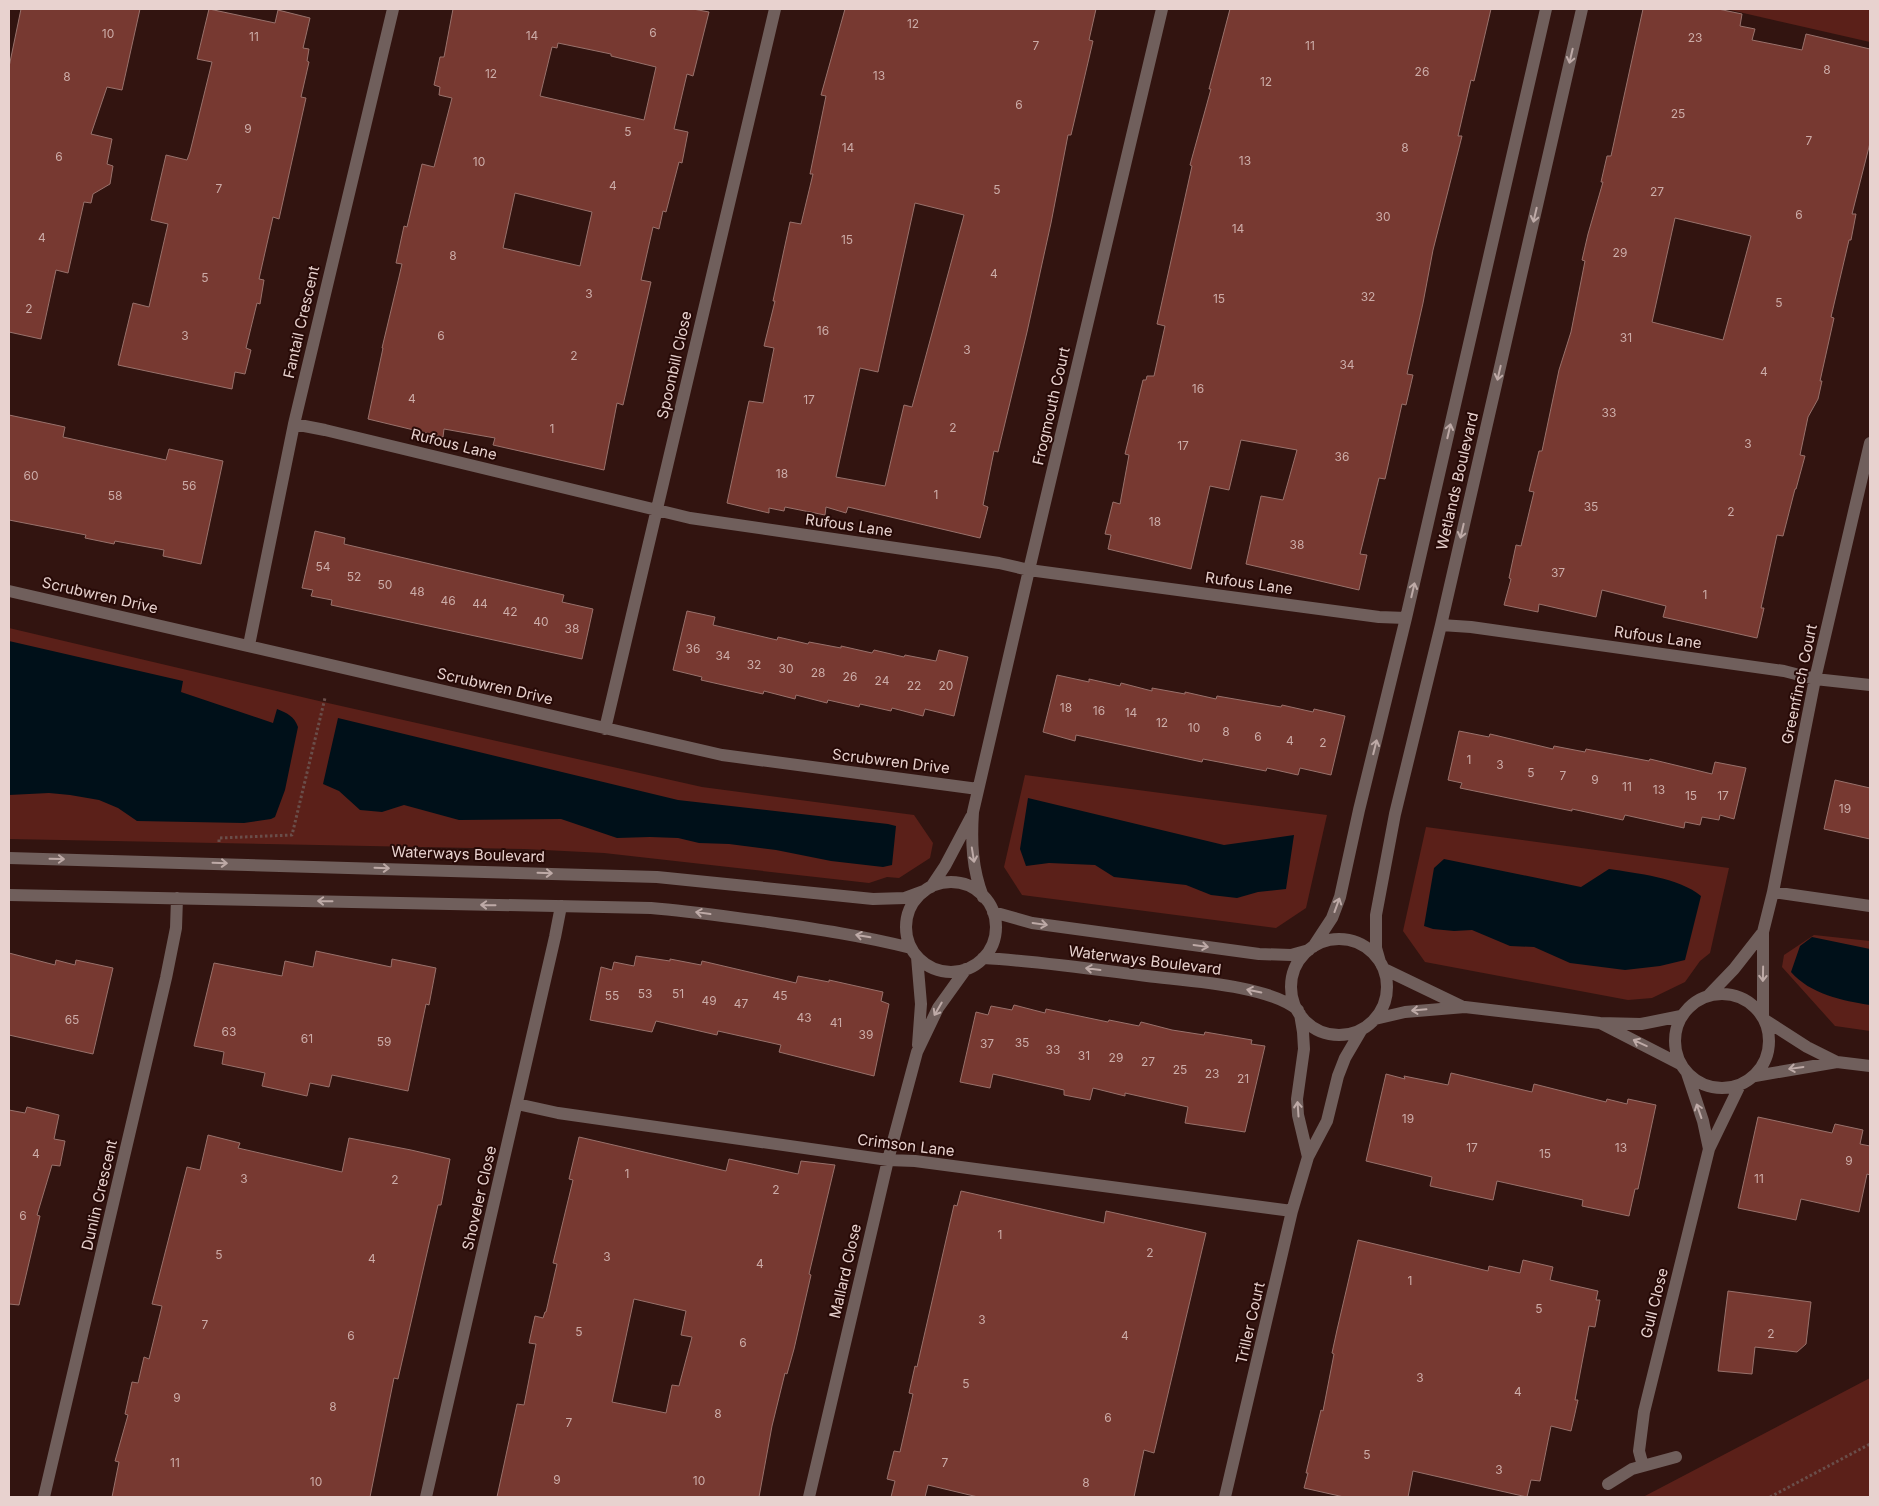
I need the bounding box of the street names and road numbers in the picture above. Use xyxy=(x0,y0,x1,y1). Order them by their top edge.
street label: Fantail Crescent xyxy=(279,264,323,380)
street label: Spoonbill Close xyxy=(652,309,696,421)
street label: Frogmouth Court xyxy=(1028,345,1074,467)
street label: Wetlands Boulevard xyxy=(1432,410,1482,552)
street label: Rufous Lane xyxy=(409,424,499,464)
street label: Rufous Lane xyxy=(804,509,894,541)
street label: Rufous Lane xyxy=(1204,567,1294,599)
street label: Scrubwren Drive xyxy=(40,572,160,618)
street label: Rufous Lane xyxy=(1613,621,1703,653)
street label: Greenfinch Court xyxy=(1777,622,1821,746)
street label: Scrubwren Drive xyxy=(435,663,555,709)
street label: Scrubwren Drive xyxy=(831,744,951,778)
street label: Waterways Boulevard xyxy=(391,842,545,866)
street label: Waterways Boulevard xyxy=(1067,941,1223,979)
street label: Crimson Lane xyxy=(856,1130,956,1160)
street label: Dunlin Crescent xyxy=(77,1138,121,1252)
street label: Shoveler Close xyxy=(458,1144,500,1252)
street label: Mallard Close xyxy=(825,1222,865,1320)
street label: Gull Close xyxy=(1636,1266,1672,1340)
street label: Triller Court xyxy=(1231,1280,1269,1366)

